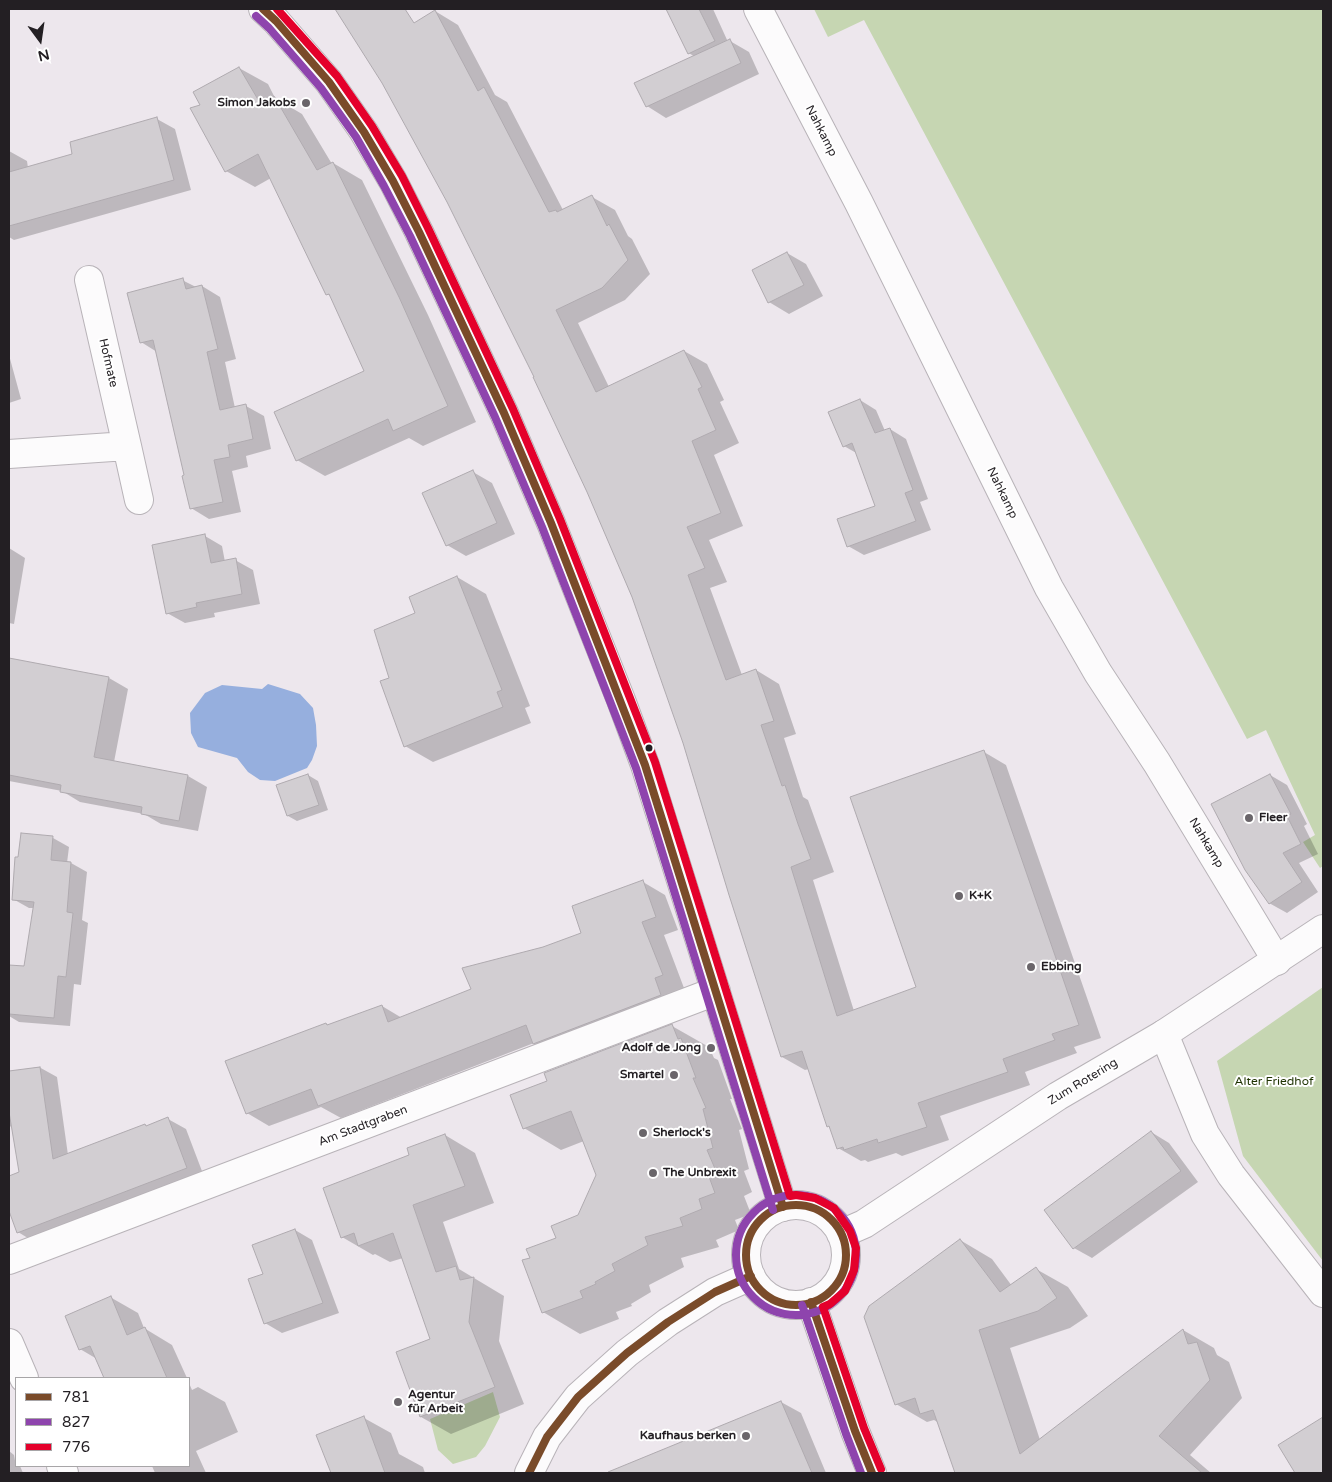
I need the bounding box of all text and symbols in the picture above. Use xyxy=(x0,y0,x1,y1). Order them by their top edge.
north arrow xyxy=(15,15,65,65)
text: N xyxy=(36,45,51,65)
place label: Simon Jakobs xyxy=(218,96,296,110)
marker: Simon Jakobs xyxy=(300,97,312,109)
street label: Nahkamp xyxy=(802,103,840,159)
street label: Hofmate xyxy=(95,337,121,389)
street label: Nahkamp xyxy=(983,465,1021,521)
unlabelled marker xyxy=(644,743,654,753)
place label: Fleer xyxy=(1259,811,1287,825)
marker: Fleer xyxy=(1243,812,1255,824)
street label: Nahkamp xyxy=(1186,816,1226,870)
place label: K+K xyxy=(969,889,992,903)
marker: K+K xyxy=(953,890,965,902)
place label: Ebbing xyxy=(1041,960,1082,974)
marker: Ebbing xyxy=(1025,961,1037,973)
place label: Adolf de Jong xyxy=(621,1041,701,1055)
marker: Adolf de Jong xyxy=(705,1042,717,1054)
street label: Zum Rotering xyxy=(1046,1056,1120,1108)
place label: Smartel xyxy=(620,1068,664,1082)
marker: Smartel xyxy=(668,1069,680,1081)
park label: Alter Friedhof xyxy=(1235,1075,1313,1089)
street label: Am Stadtgraben xyxy=(316,1102,410,1150)
place label: Sherlock's xyxy=(653,1126,711,1140)
marker: Sherlock's xyxy=(637,1127,649,1139)
place label: The Unbrexit xyxy=(663,1166,736,1180)
marker: The Unbrexit xyxy=(647,1167,659,1179)
legend xyxy=(15,1377,190,1467)
text: 781 xyxy=(62,1388,90,1406)
place label: Agentur für Arbeit xyxy=(408,1388,463,1416)
marker: Agentur für Arbeit xyxy=(392,1396,404,1408)
text: 827 xyxy=(62,1413,90,1431)
place label: Kaufhaus berken xyxy=(640,1429,736,1443)
marker: Kaufhaus berken xyxy=(740,1430,752,1442)
text: 776 xyxy=(62,1438,90,1456)

